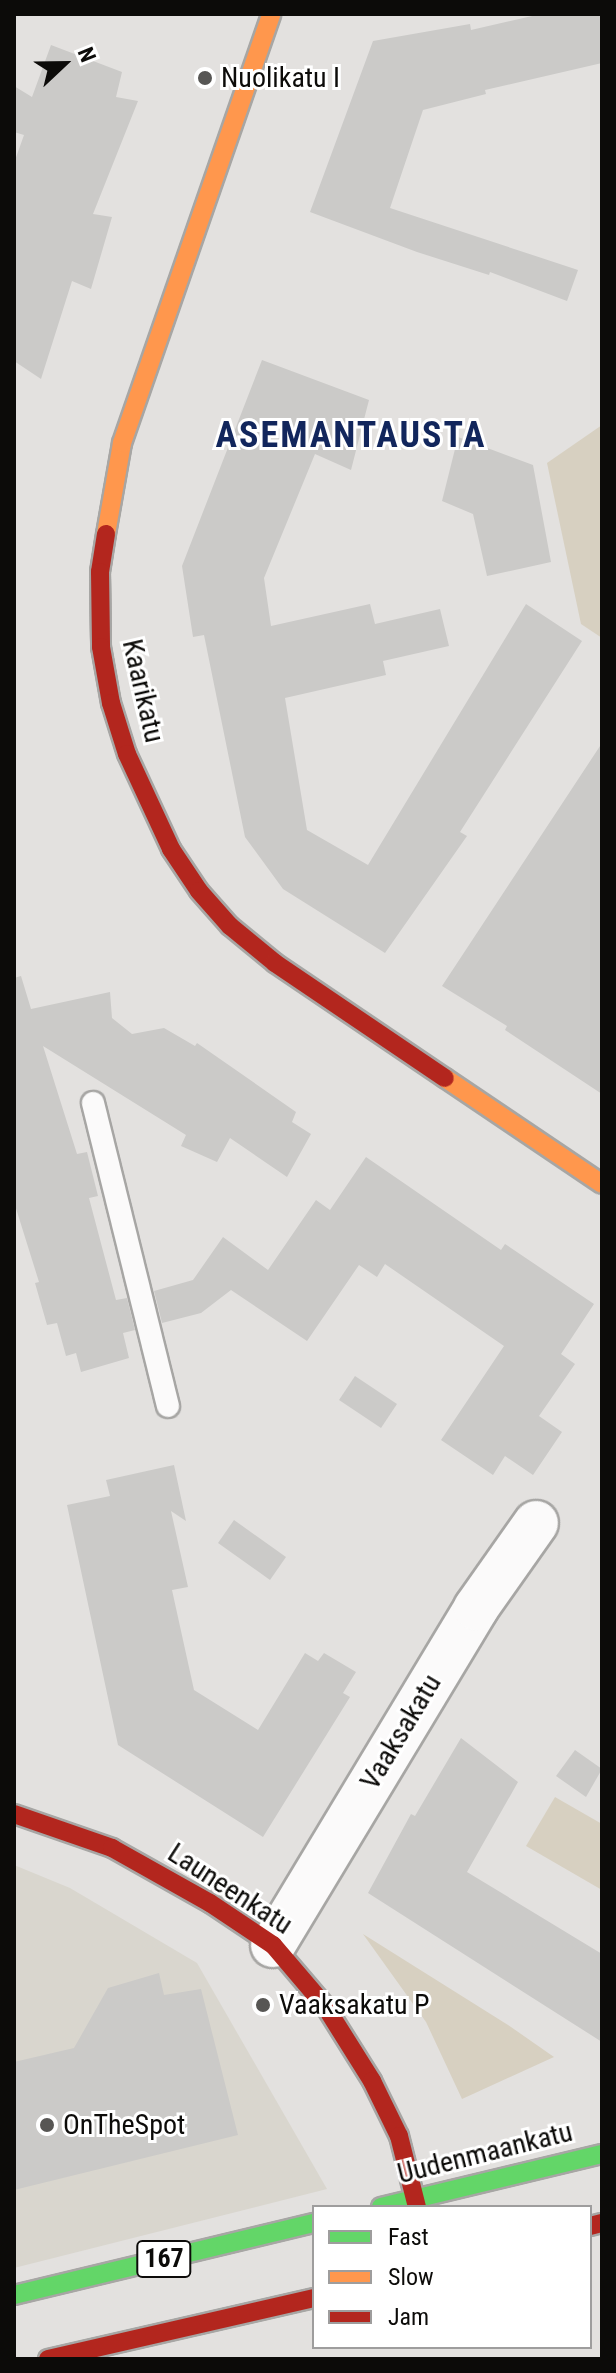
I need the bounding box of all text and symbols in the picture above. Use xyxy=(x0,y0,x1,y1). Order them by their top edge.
north arrow xyxy=(24,24,104,104)
text: N xyxy=(73,44,101,66)
place label: Nuolikatu I xyxy=(221,61,340,95)
marker: Nuolikatu I xyxy=(196,69,214,87)
district label: ASEMANTAUSTA xyxy=(216,414,486,458)
street label: Kaarikatu xyxy=(115,636,171,746)
street label: Vaaksakatu xyxy=(353,1668,449,1796)
street label: Launeenkatu xyxy=(162,1836,298,1942)
place label: Vaaksakatu P xyxy=(279,1988,429,2022)
marker: Vaaksakatu P xyxy=(254,1996,272,2014)
place label: OnTheSpot xyxy=(63,2108,185,2142)
street label: Uudenmaankatu xyxy=(394,2115,576,2191)
marker: OnTheSpot xyxy=(38,2116,56,2134)
legend xyxy=(312,2205,592,2349)
text: Fast xyxy=(388,2223,429,2251)
road number: 167 xyxy=(136,2237,192,2281)
text: Slow xyxy=(388,2263,434,2291)
text: Jam xyxy=(388,2303,429,2331)

